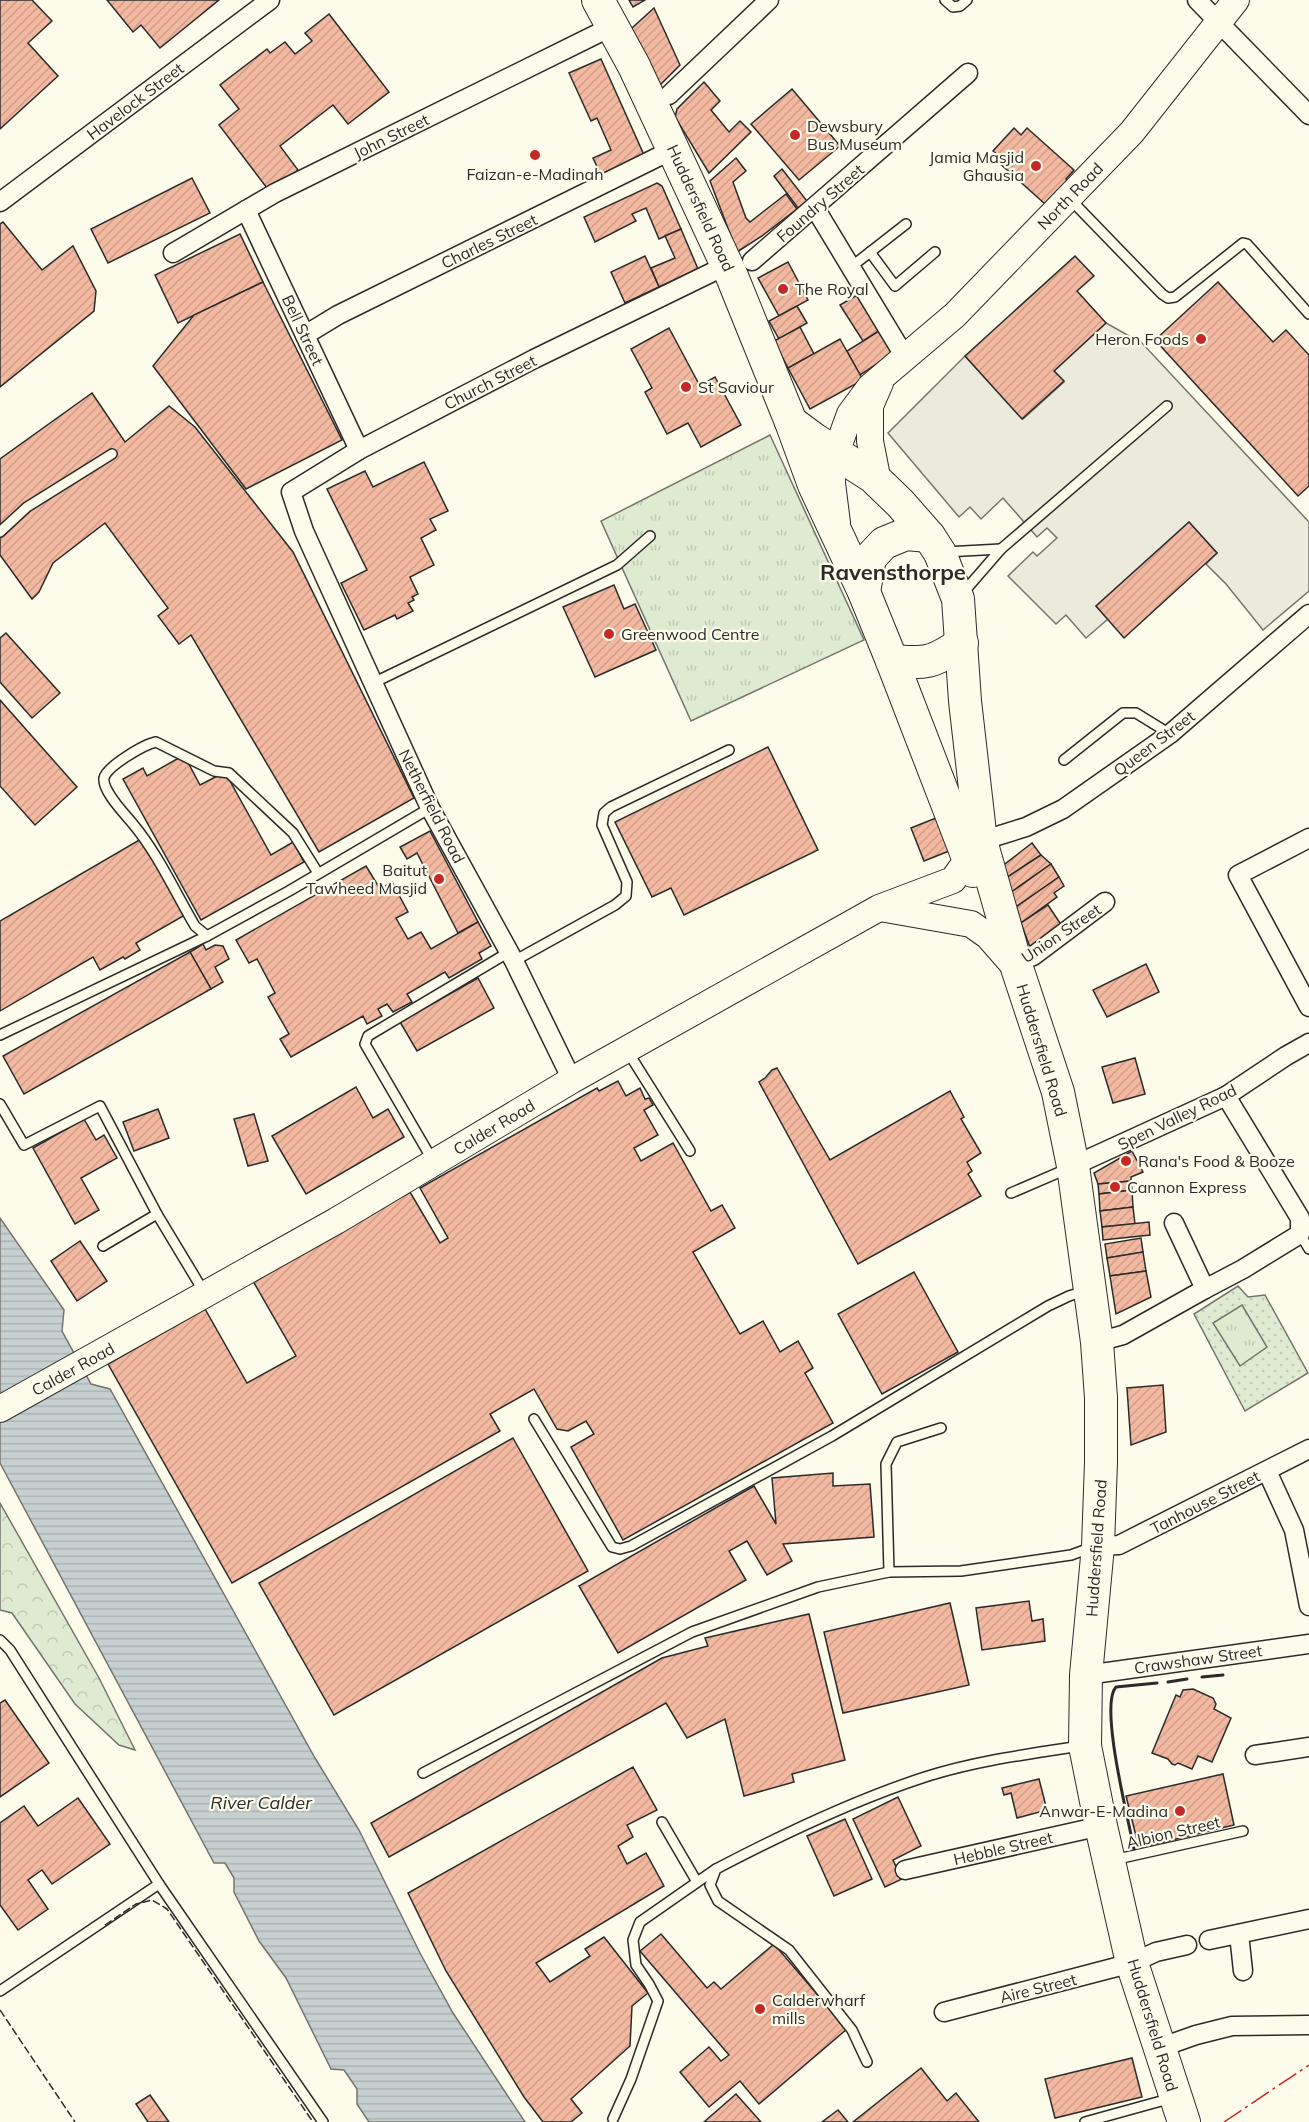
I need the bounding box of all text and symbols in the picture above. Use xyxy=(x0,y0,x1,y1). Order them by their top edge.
street label: Havelock Street xyxy=(83,58,188,144)
street label: John Street xyxy=(350,109,432,163)
place label: Dewsbury Bus Museum xyxy=(807,116,902,154)
marker: Dewsbury Bus Museum xyxy=(788,128,802,142)
street label: Huddersfield Road xyxy=(663,141,739,275)
place label: Jamia Masjid Ghausia xyxy=(929,147,1024,185)
marker: Faizan-e-Madinah xyxy=(528,148,542,162)
street label: North Road xyxy=(1033,158,1107,234)
street label: Foundry Street xyxy=(772,159,868,246)
marker: Jamia Masjid Ghausia xyxy=(1029,159,1043,173)
place label: Faizan-e-Madinah xyxy=(466,164,604,184)
street label: Charles Street xyxy=(438,209,541,273)
place label: The Royal xyxy=(795,279,869,299)
marker: The Royal xyxy=(776,282,790,296)
street label: Bell Street xyxy=(278,292,328,369)
place label: Heron Foods xyxy=(1095,329,1189,349)
marker: Heron Foods xyxy=(1194,332,1208,346)
street label: Church Street xyxy=(440,350,540,414)
place label: St Saviour xyxy=(698,377,774,397)
marker: St Saviour xyxy=(679,380,693,394)
district label: Ravensthorpe xyxy=(820,558,966,586)
place label: Greenwood Centre xyxy=(621,624,759,644)
marker: Greenwood Centre xyxy=(602,627,616,641)
street label: Queen Street xyxy=(1109,706,1199,780)
street label: Netherfield Road xyxy=(395,746,469,866)
place label: Baitut Tawheed Masjid xyxy=(306,860,427,898)
marker: Baitut Tawheed Masjid xyxy=(432,872,446,886)
street label: Union Street xyxy=(1017,899,1105,967)
street label: Huddersfield Road xyxy=(1012,981,1072,1119)
street label: Spen Valley Road xyxy=(1114,1080,1240,1154)
street label: Calder Road xyxy=(450,1095,538,1159)
place label: Rana's Food & Booze xyxy=(1138,1151,1295,1171)
marker: Rana's Food & Booze xyxy=(1119,1154,1133,1168)
place label: Cannon Express xyxy=(1127,1177,1247,1197)
marker: Cannon Express xyxy=(1108,1180,1122,1194)
street label: Calder Road xyxy=(28,1338,118,1400)
street label: Tanhouse Street xyxy=(1147,1466,1263,1538)
street label: Huddersfield Road xyxy=(1081,1479,1111,1617)
street label: Crawshaw Street xyxy=(1133,1640,1264,1678)
water label: River Calder xyxy=(210,1791,313,1814)
place label: Anwar-E-Madina xyxy=(1039,1801,1168,1821)
marker: Anwar-E-Madina xyxy=(1173,1804,1187,1818)
street label: Albion Street xyxy=(1124,1811,1222,1853)
street label: Hebble Street xyxy=(951,1827,1055,1869)
street label: Huddersfield Road xyxy=(1123,1956,1183,2094)
street label: Aire Street xyxy=(998,1969,1079,2007)
place label: Calderwharf mills xyxy=(772,1990,866,2028)
marker: Calderwharf mills xyxy=(753,2002,767,2016)

